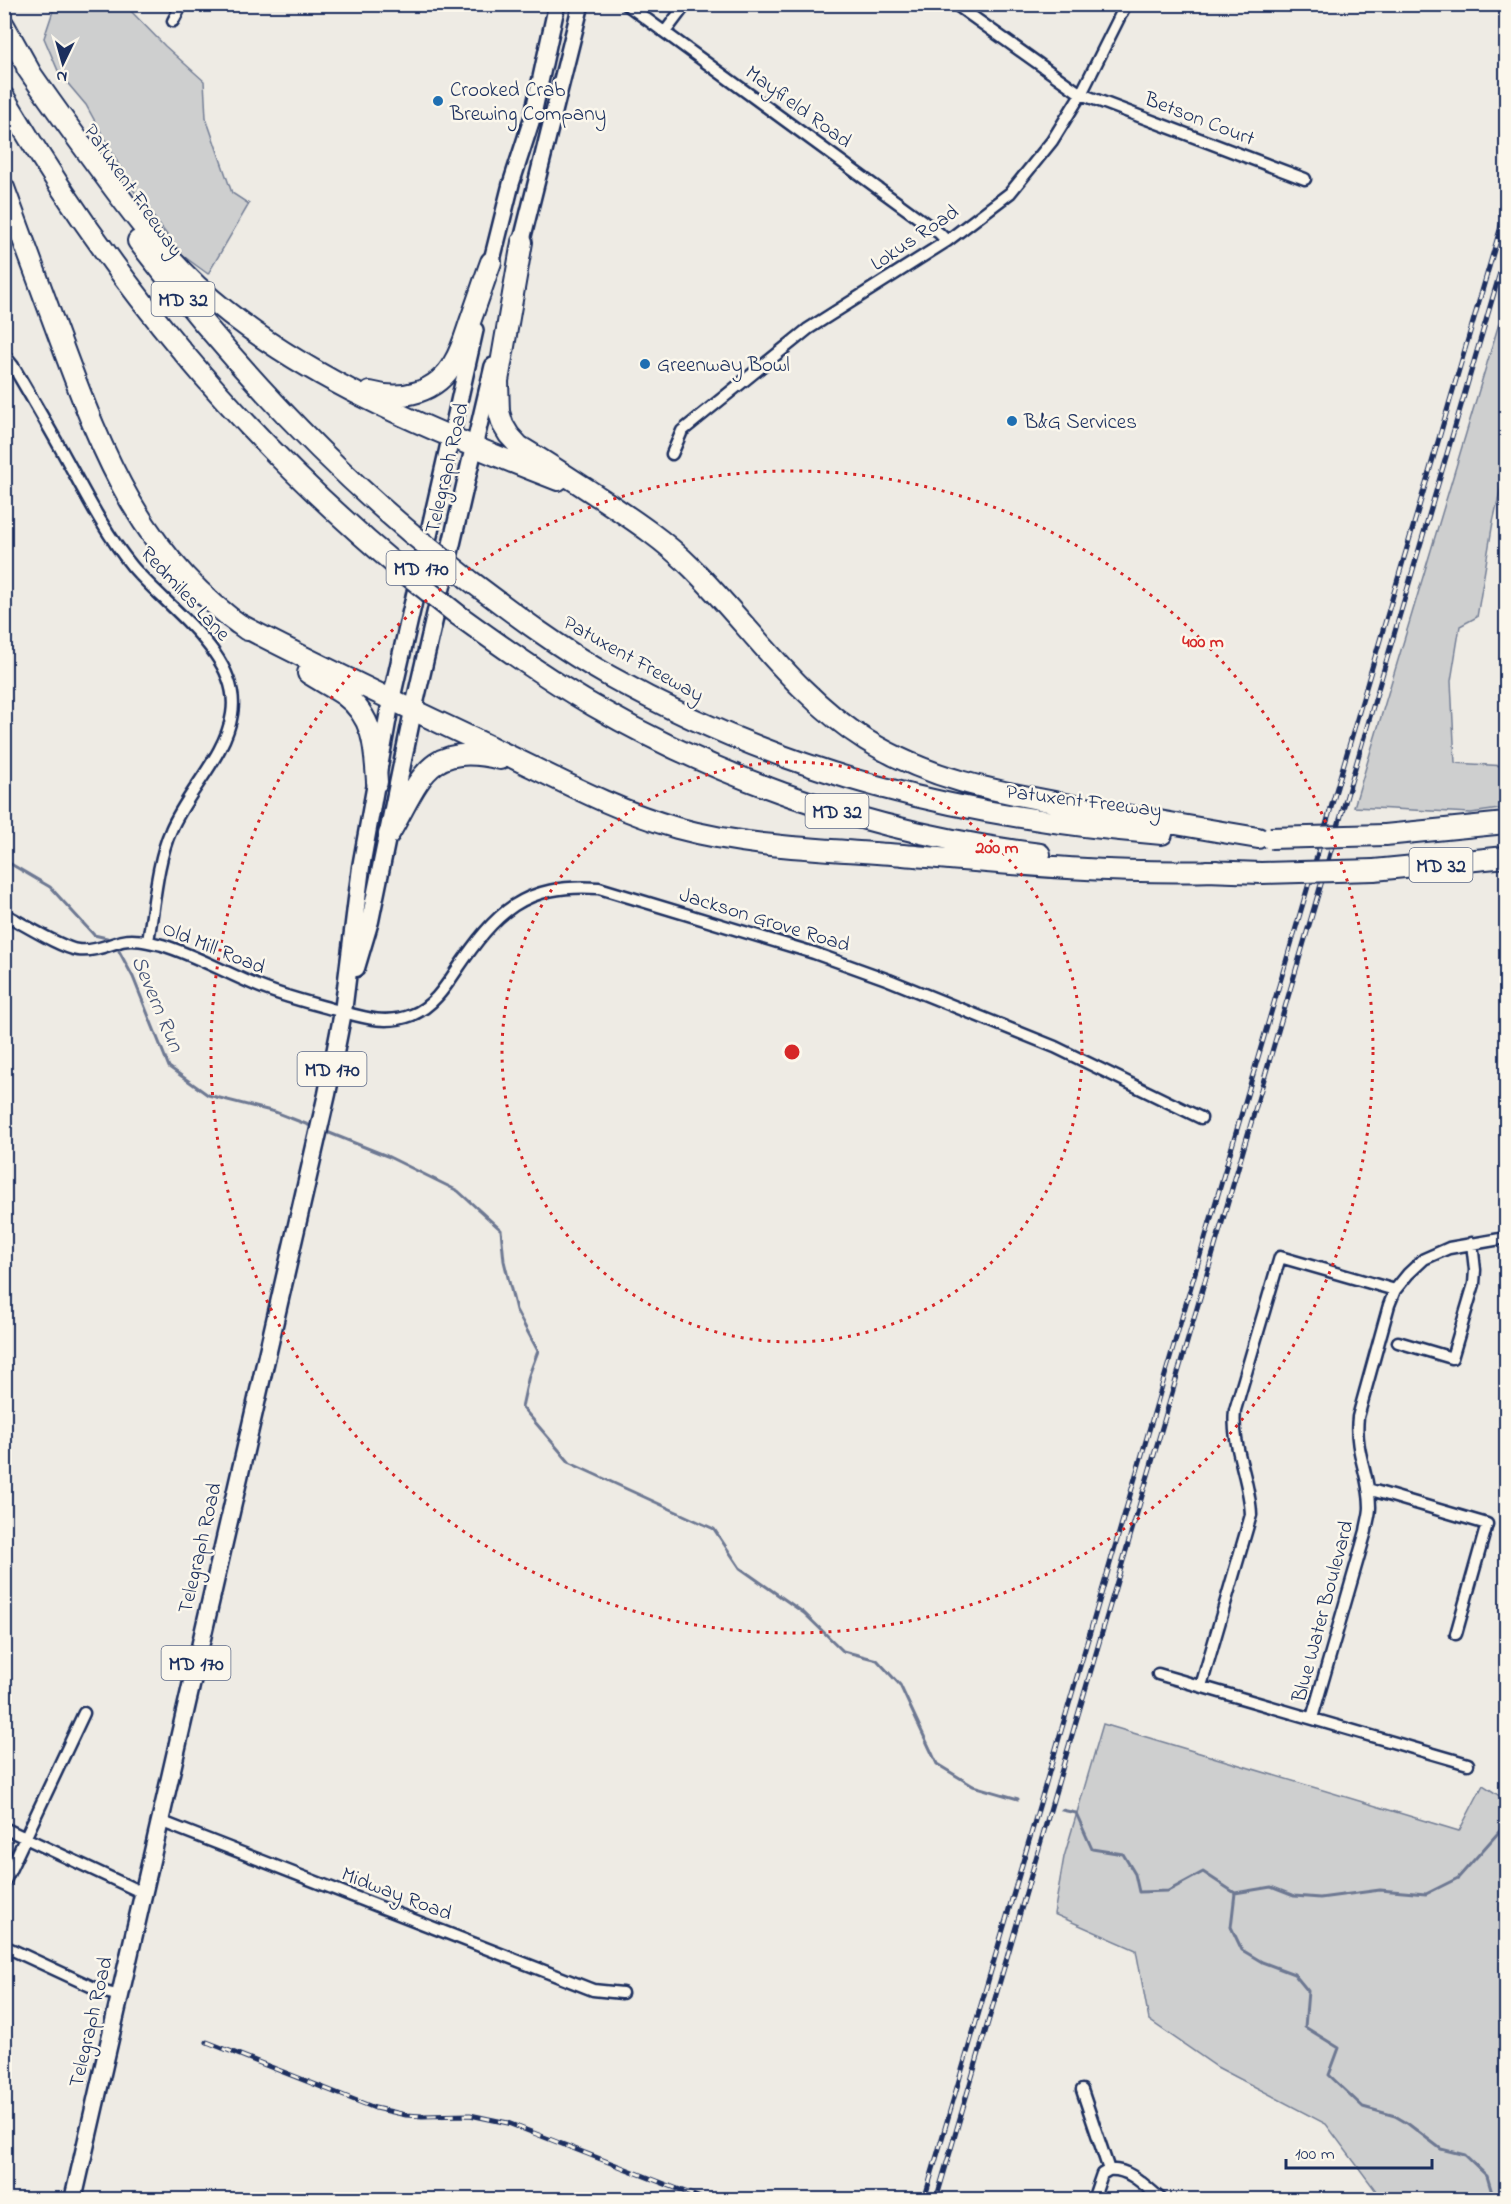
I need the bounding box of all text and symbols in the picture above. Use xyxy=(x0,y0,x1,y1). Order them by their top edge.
north arrow xyxy=(33,33,93,93)
street label: Mayfield Road xyxy=(737,59,857,158)
text: N xyxy=(55,64,68,88)
place label: Crooked Crab Brewing Company xyxy=(449,76,606,132)
street label: Betson Court xyxy=(1139,85,1259,155)
marker: Crooked Crab Brewing Company xyxy=(431,94,445,108)
street label: Patuxent Freeway xyxy=(73,118,190,265)
street label: Lokus Road xyxy=(865,198,965,279)
road number: MD 32 xyxy=(152,282,214,316)
place label: Greenway Bowl xyxy=(657,351,790,383)
marker: Greenway Bowl xyxy=(638,357,652,371)
street label: Telegraph Road xyxy=(418,400,480,537)
place label: B&G Services xyxy=(1023,408,1137,438)
marker: B&G Services xyxy=(1005,414,1019,428)
street label: Redmiles Lane xyxy=(132,540,237,649)
road number: MD 170 xyxy=(386,551,456,585)
street label: Patuxent Freeway xyxy=(556,609,709,713)
text: 400 m xyxy=(1182,630,1224,656)
street label: Patuxent Freeway xyxy=(1004,778,1163,828)
road number: MD 32 xyxy=(806,794,868,828)
text: 200 m xyxy=(975,836,1019,862)
road number: MD 32 xyxy=(1410,848,1472,882)
street label: Jackson Grove Road xyxy=(675,881,854,961)
street label: Old Mill Road xyxy=(157,915,270,983)
water label: Severn Run xyxy=(122,951,191,1058)
centre of rings xyxy=(782,1042,802,1062)
road number: MD 170 xyxy=(298,1052,366,1086)
street label: Telegraph Road xyxy=(171,1480,233,1617)
street label: Blue Water Boulevard xyxy=(1285,1517,1363,1706)
road number: MD 170 xyxy=(162,1646,230,1680)
street label: Midway Road xyxy=(336,1860,456,1932)
street label: Telegraph Road xyxy=(62,1954,124,2091)
scale bar xyxy=(1286,2132,1432,2170)
text: 100 m xyxy=(1295,2142,1335,2168)

